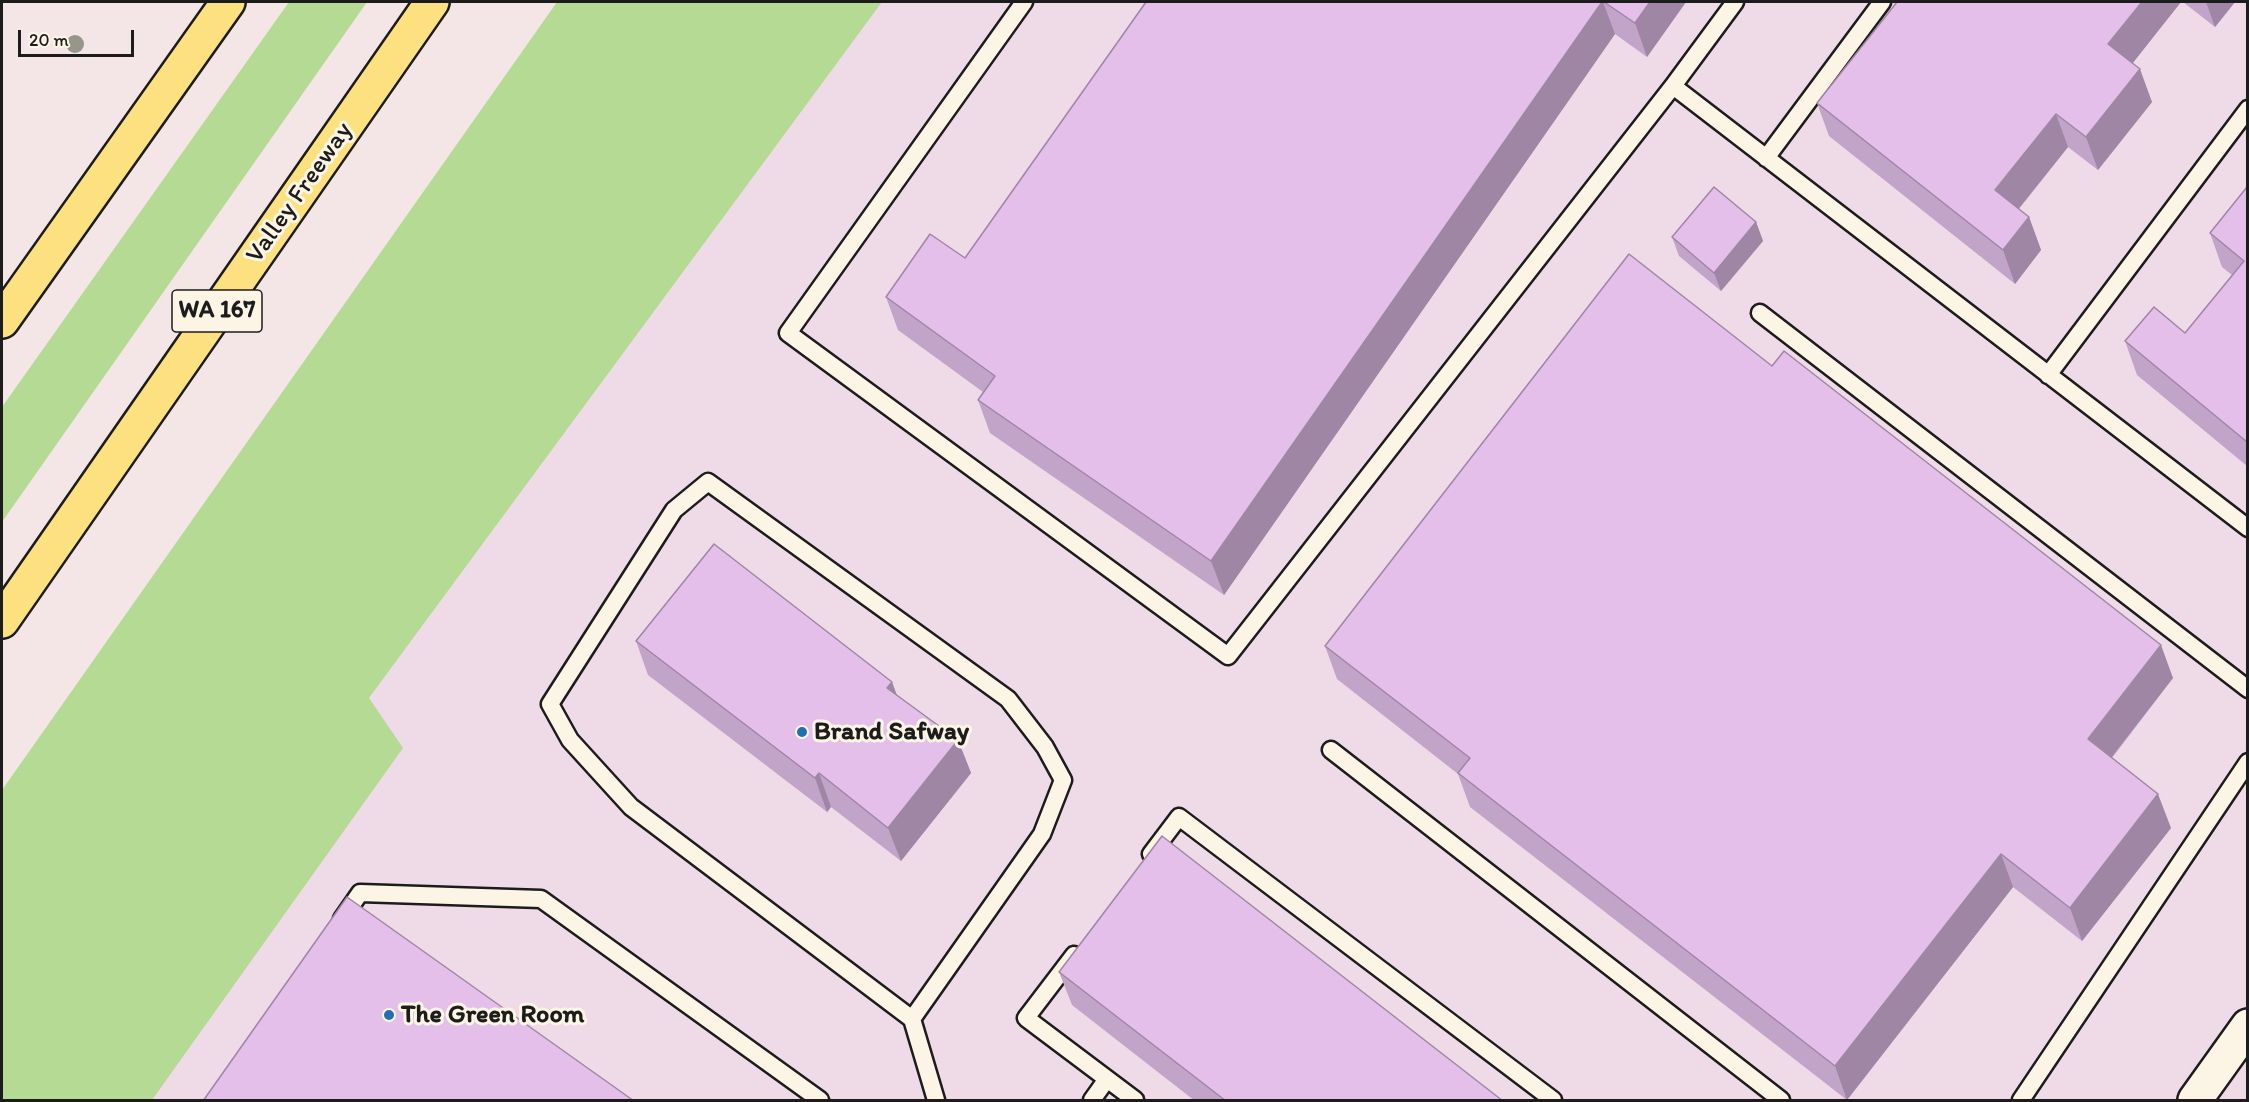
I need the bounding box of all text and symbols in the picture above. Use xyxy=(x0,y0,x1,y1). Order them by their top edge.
scale bar xyxy=(21,18,136,56)
text: 20 m xyxy=(29,29,69,51)
street label: Valley Freeway xyxy=(240,117,360,269)
road number: WA 167 xyxy=(172,290,262,332)
place label: Brand Safway xyxy=(814,716,969,748)
marker: Brand Safway xyxy=(795,725,809,739)
place label: The Green Room xyxy=(401,999,584,1031)
marker: The Green Room xyxy=(382,1008,396,1022)

